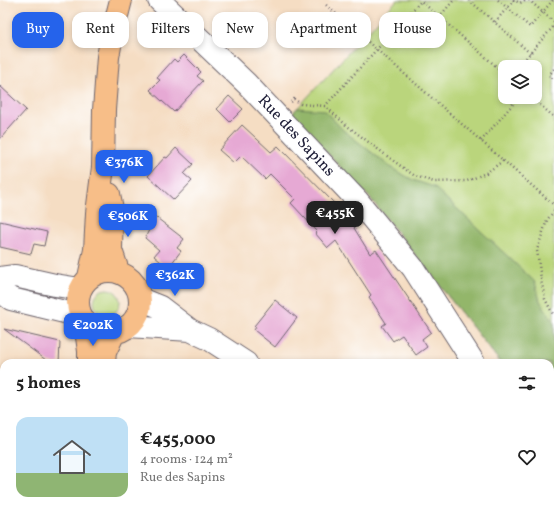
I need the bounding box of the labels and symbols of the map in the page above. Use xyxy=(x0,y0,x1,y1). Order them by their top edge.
street label: Rue des Sapins xyxy=(252,90,340,182)
pin: €376K xyxy=(96,150,152,184)
pin: €455K xyxy=(307,201,363,235)
pin: €506K xyxy=(100,204,156,238)
pin: €362K xyxy=(147,263,203,297)
pin: €202K xyxy=(65,313,121,347)

